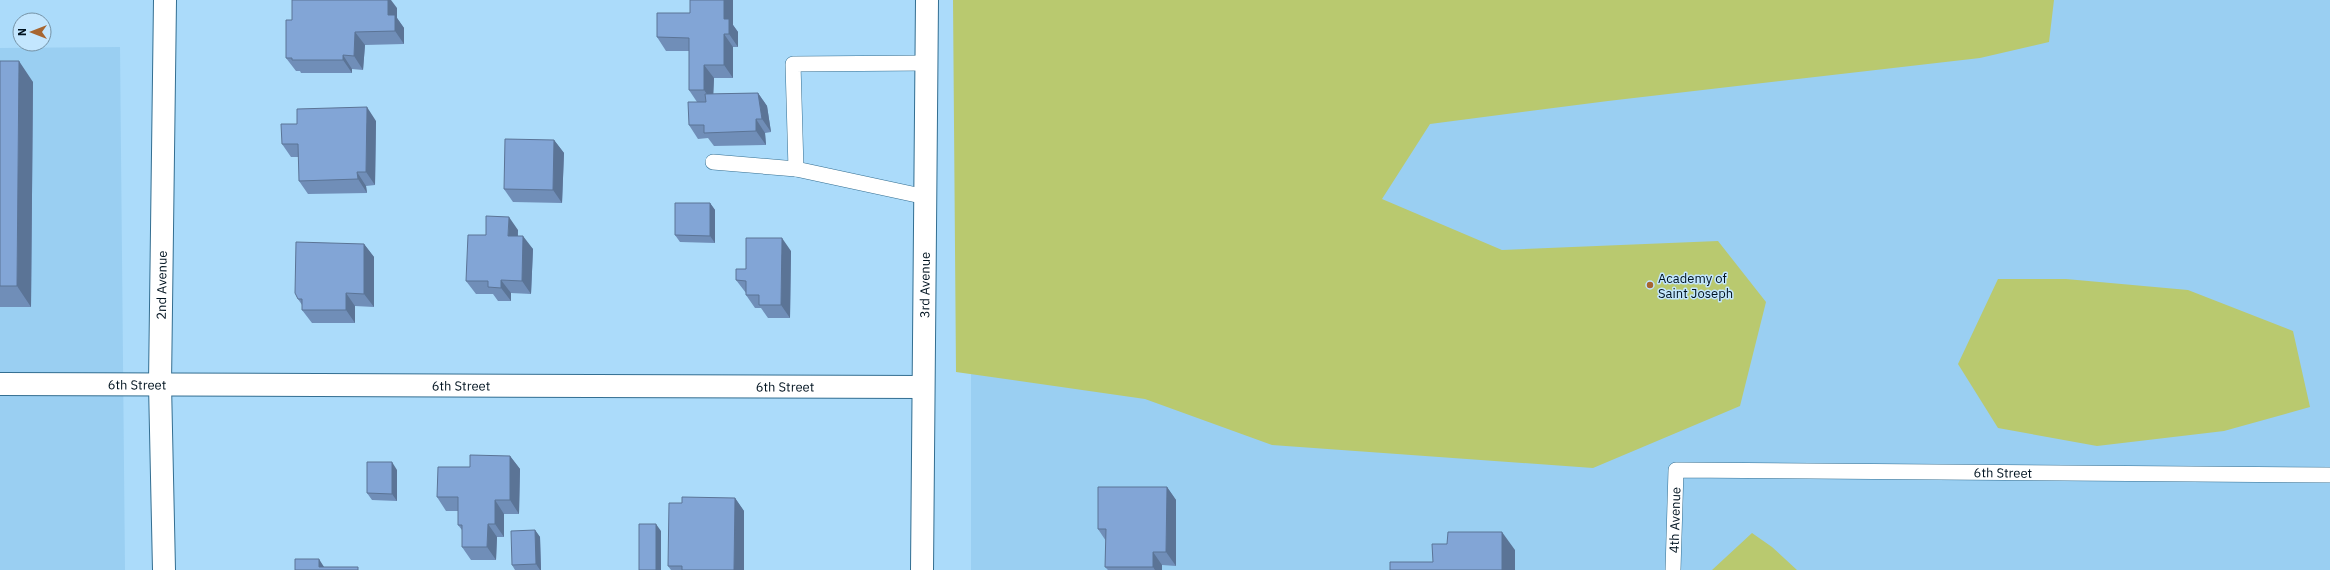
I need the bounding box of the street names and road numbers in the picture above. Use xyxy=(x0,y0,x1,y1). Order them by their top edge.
street label: 2nd Avenue xyxy=(152,250,170,320)
street label: 3rd Avenue xyxy=(916,252,933,318)
street label: 6th Street xyxy=(108,376,166,393)
street label: 6th Street xyxy=(432,377,490,394)
street label: 6th Street xyxy=(756,378,814,395)
street label: 6th Street xyxy=(1974,464,2032,481)
street label: 4th Avenue xyxy=(1665,487,1684,553)

